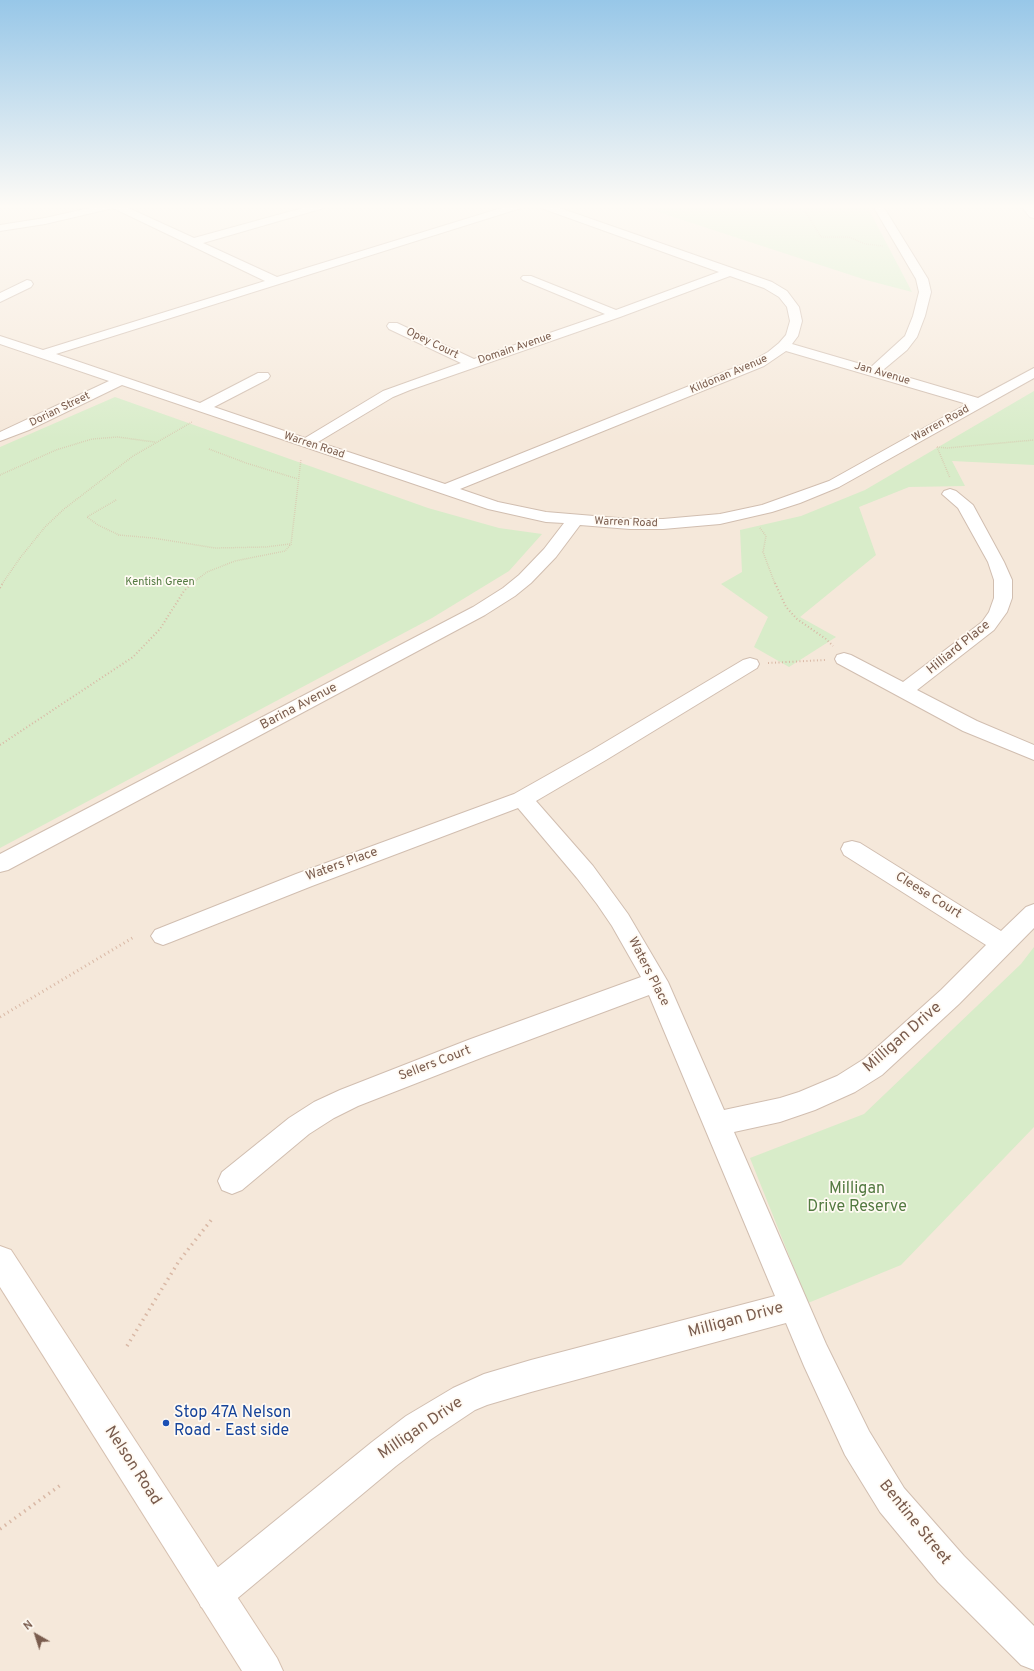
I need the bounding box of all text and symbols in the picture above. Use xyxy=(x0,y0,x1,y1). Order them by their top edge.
street label: Opey Court xyxy=(404,326,460,362)
street label: Domain Avenue xyxy=(476,330,554,368)
street label: Kildonan Avenue xyxy=(688,353,770,397)
street label: Jan Avenue xyxy=(853,360,911,388)
street label: Dorian Street xyxy=(28,390,92,430)
street label: Warren Road xyxy=(910,403,972,445)
street label: Warren Road xyxy=(282,430,346,462)
street label: Warren Road xyxy=(594,515,658,531)
park label: Kentish Green xyxy=(125,576,195,590)
street label: Hilliard Place xyxy=(924,618,994,678)
street label: Barina Avenue xyxy=(258,680,340,734)
street label: Waters Place xyxy=(304,845,380,885)
street label: Cleese Court xyxy=(892,869,964,923)
street label: Waters Place xyxy=(624,935,672,1009)
street label: Milligan Drive xyxy=(860,999,946,1077)
street label: Sellers Court xyxy=(397,1043,473,1085)
park label: Milligan Drive Reserve xyxy=(807,1180,907,1218)
street label: Milligan Drive xyxy=(686,1299,786,1343)
street label: Milligan Drive xyxy=(375,1394,467,1464)
place label: Stop 47A Nelson Road - East side xyxy=(174,1404,291,1442)
marker: Stop 47A Nelson Road - East side xyxy=(161,1418,171,1428)
street label: Nelson Road xyxy=(99,1423,165,1509)
street label: Bentine Street xyxy=(874,1477,954,1569)
north arrow xyxy=(16,1615,56,1655)
text: N xyxy=(21,1618,36,1634)

